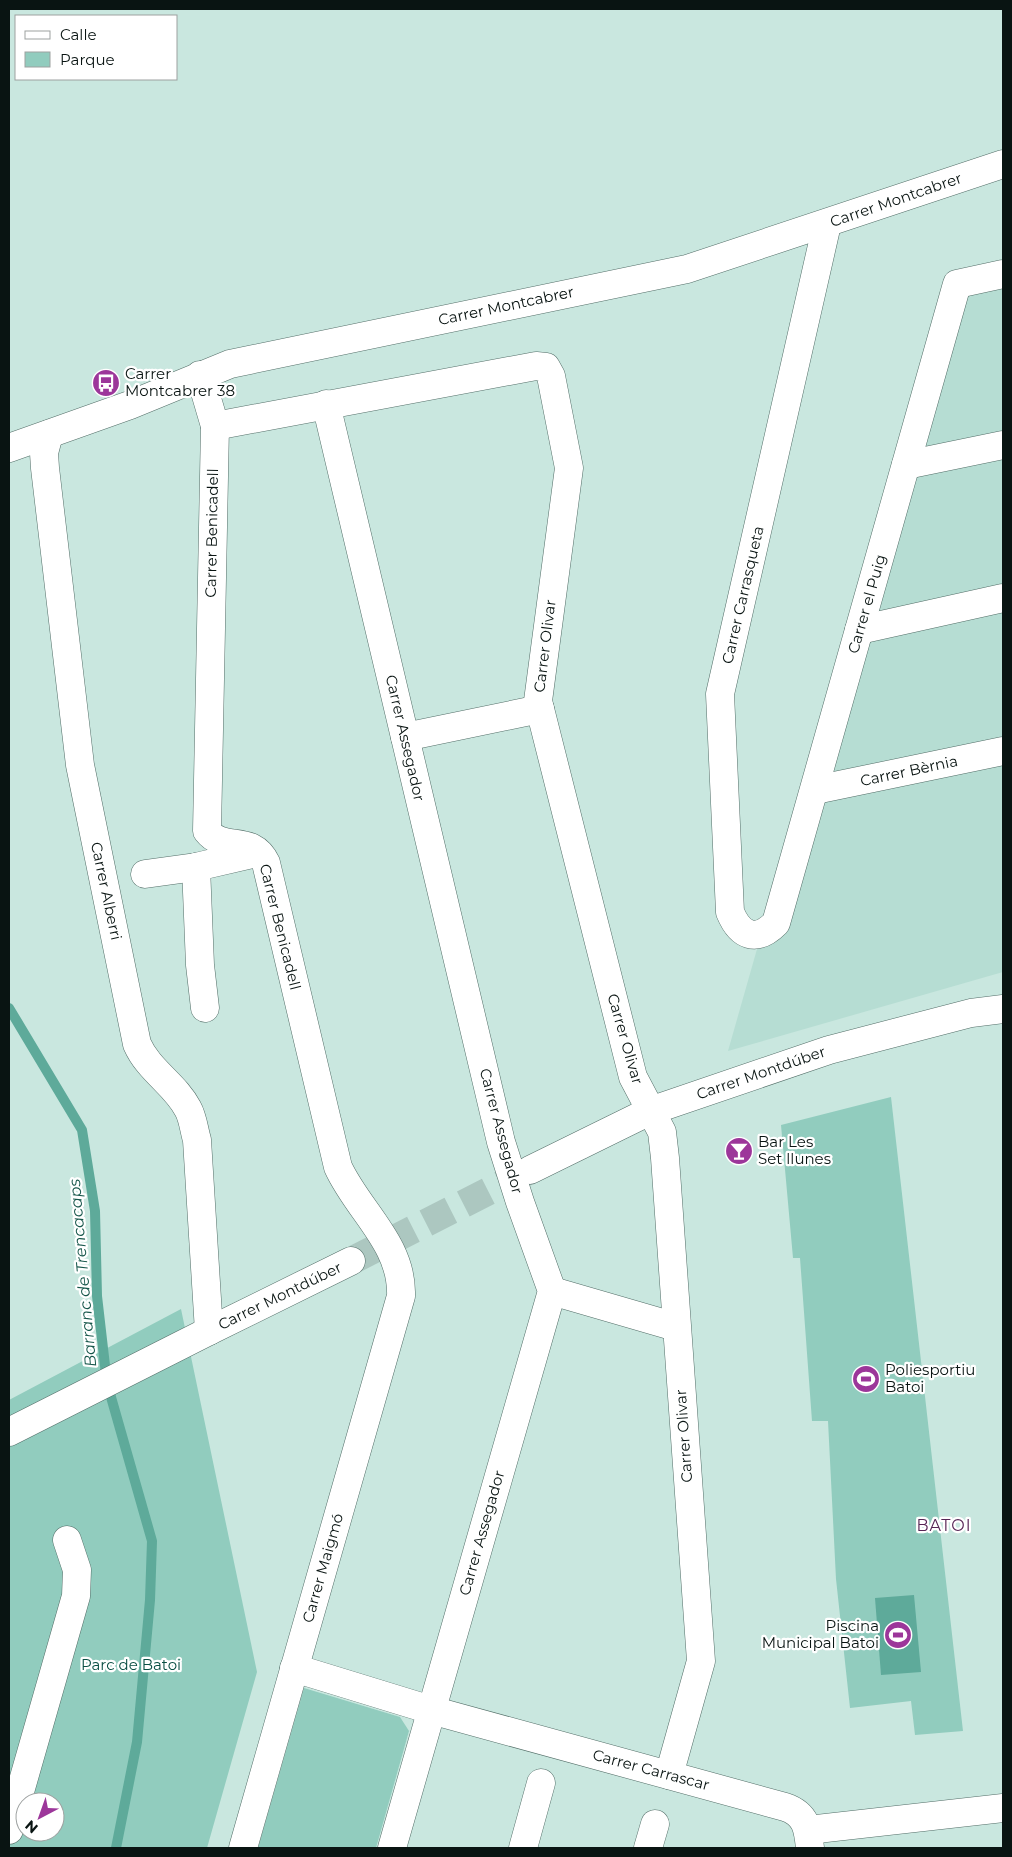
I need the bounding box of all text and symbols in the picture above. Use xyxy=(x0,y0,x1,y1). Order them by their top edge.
legend xyxy=(15,15,178,80)
text: Calle xyxy=(60,25,97,44)
text: Parque xyxy=(60,50,115,69)
street label: Carrer Montcabrer xyxy=(827,168,964,231)
street label: Carrer Montcabrer xyxy=(436,282,575,329)
place label: Carrer Montcabrer 38 xyxy=(125,364,235,400)
bus stop icon: Carrer Montcabrer 38 xyxy=(91,368,121,398)
street label: Carrer Benicadell xyxy=(201,468,222,598)
street label: Carrer Carrasqueta xyxy=(717,524,768,666)
street label: Carrer el Puig xyxy=(843,552,890,656)
street label: Carrer Olivar xyxy=(529,598,560,693)
street label: Carrer Assegador xyxy=(382,673,429,803)
street label: Carrer Bèrnia xyxy=(858,751,959,790)
street label: Carrer Alberri xyxy=(87,840,126,942)
street label: Carrer Benicadell xyxy=(256,862,305,992)
street label: Carrer Olivar xyxy=(603,991,647,1086)
street label: Carrer Montdúber xyxy=(694,1042,828,1104)
street label: Carrer Assegador xyxy=(476,1066,527,1196)
place label: Bar Les Set llunes xyxy=(758,1132,831,1168)
bar icon: Bar Les Set llunes xyxy=(724,1136,754,1166)
water label: Barranc de Trencacaps xyxy=(65,1178,100,1368)
street label: Carrer Montdúber xyxy=(215,1257,345,1334)
place label: Poliesportiu Batoi xyxy=(885,1360,975,1396)
sports icon: Poliesportiu Batoi xyxy=(851,1364,881,1394)
street label: Carrer Olivar xyxy=(671,1389,696,1483)
street label: Carrer Assegador xyxy=(455,1468,508,1598)
street label: Carrer Maigmó xyxy=(298,1511,347,1625)
district label: BATOI xyxy=(916,1516,972,1535)
place label: Piscina Municipal Batoi xyxy=(762,1616,879,1652)
sports icon: Piscina Municipal Batoi xyxy=(883,1620,913,1650)
park label: Parc de Batoi xyxy=(81,1655,181,1674)
street label: Carrer Carrascar xyxy=(591,1745,712,1794)
north arrow xyxy=(15,1792,65,1842)
text: N xyxy=(21,1816,42,1837)

